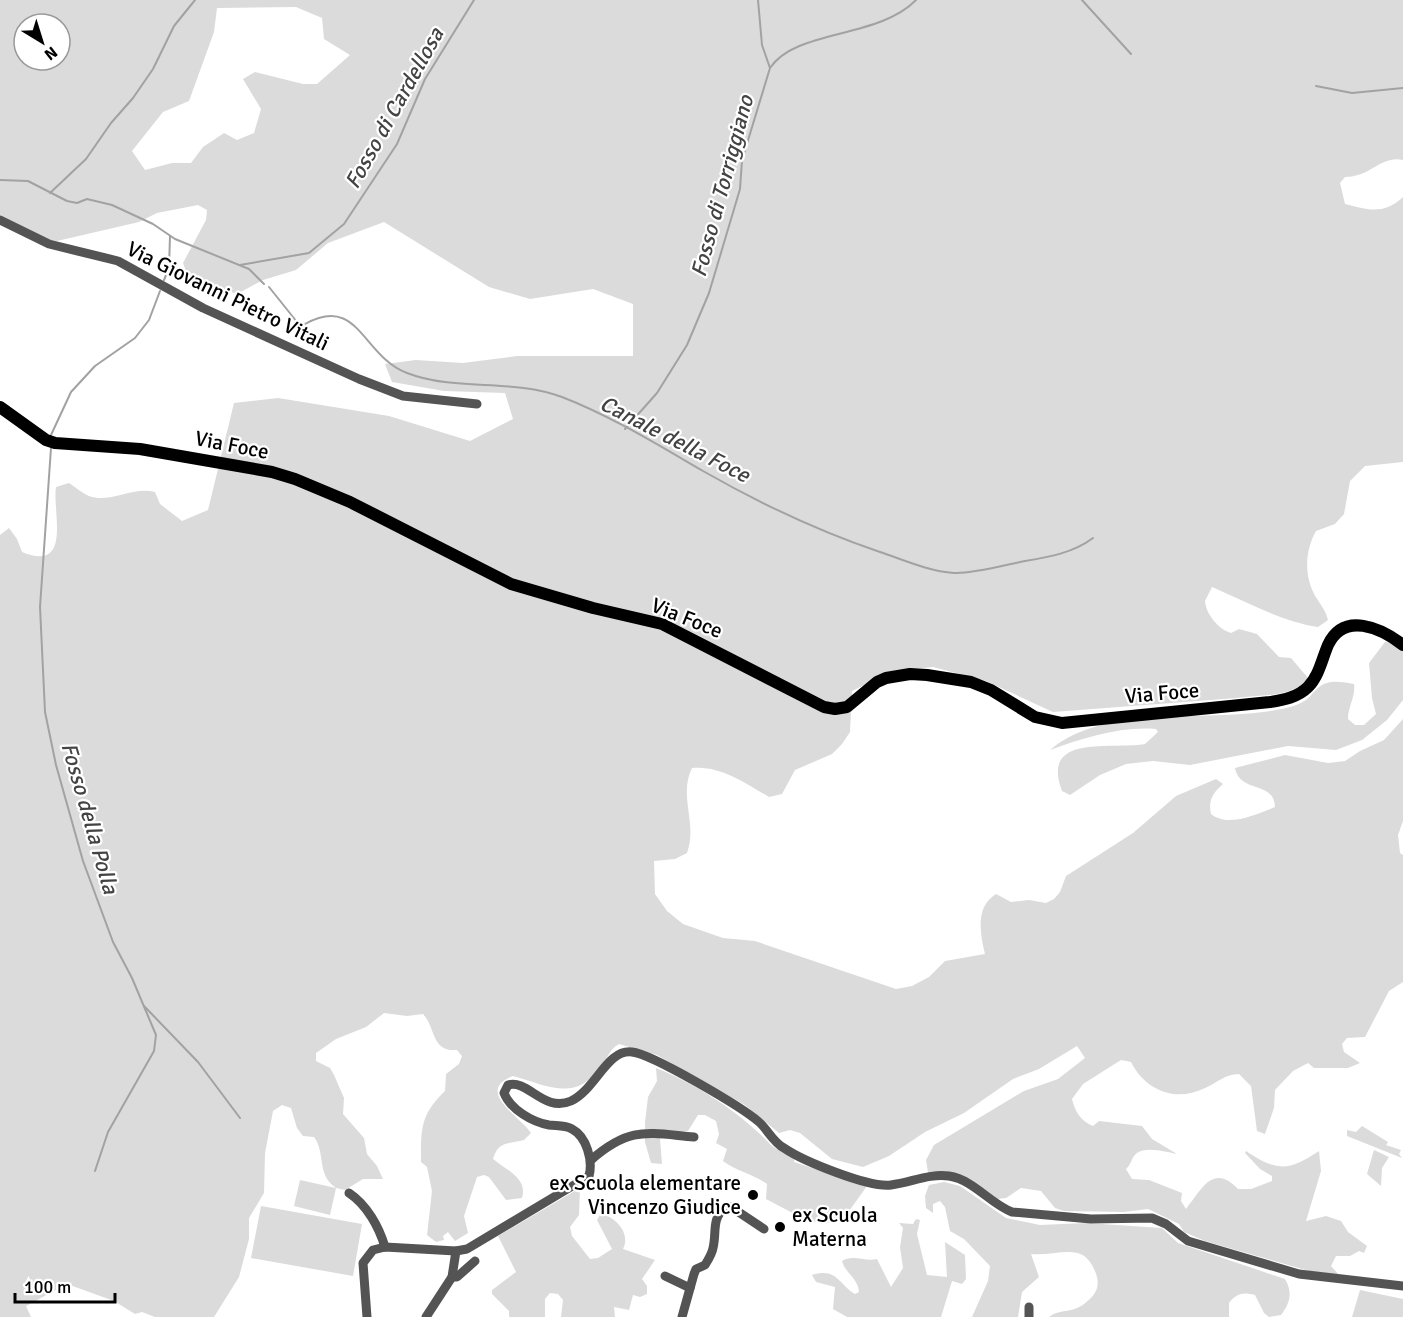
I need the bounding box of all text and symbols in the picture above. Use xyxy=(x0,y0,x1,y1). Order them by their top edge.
north arrow xyxy=(12,12,72,72)
water label: Fosso di Cardellosa xyxy=(339,22,450,193)
text: N xyxy=(40,42,61,64)
water label: Fosso di Torriggiano xyxy=(685,91,760,280)
street label: Via Giovanni Pietro Vitali xyxy=(123,236,333,356)
water label: Canale della Foce xyxy=(596,390,755,489)
street label: Via Foce xyxy=(193,425,271,465)
street label: Via Foce xyxy=(648,592,726,644)
street label: Via Foce xyxy=(1124,677,1200,709)
water label: Fosso della Polla xyxy=(55,739,125,898)
place label: ex Scuola elementare Vincenzo Giudice xyxy=(549,1170,741,1220)
marker: ex Scuola elementare Vincenzo Giudice xyxy=(746,1188,760,1202)
place label: ex Scuola Materna xyxy=(792,1202,878,1252)
marker: ex Scuola Materna xyxy=(773,1220,787,1234)
scale bar xyxy=(15,1266,116,1304)
text: 100 m xyxy=(24,1276,71,1298)

